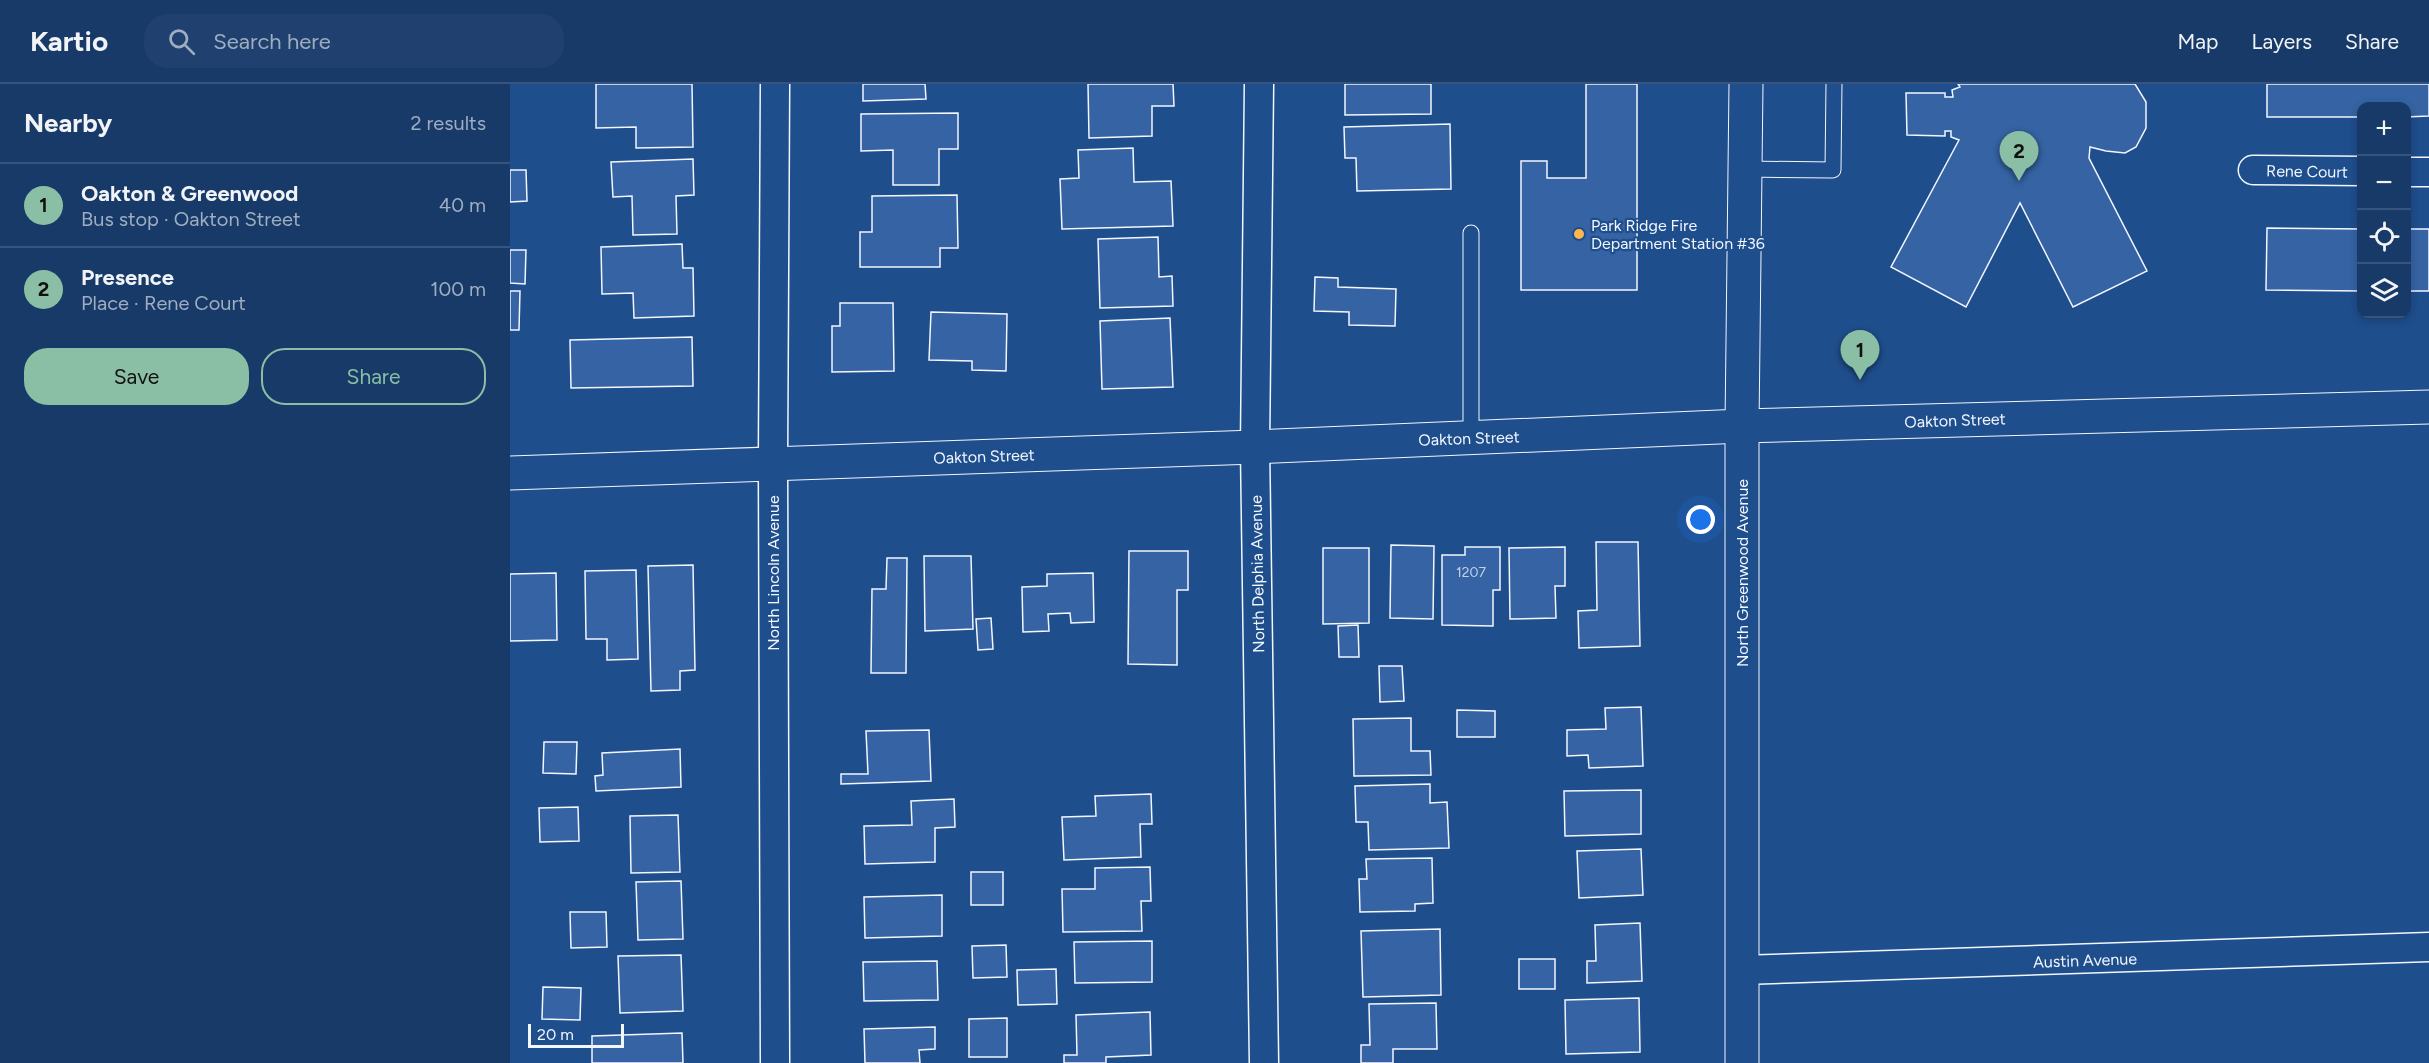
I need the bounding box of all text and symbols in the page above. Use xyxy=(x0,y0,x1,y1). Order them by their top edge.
search box xyxy=(144,14,564,68)
text: Kartio xyxy=(30,24,108,58)
icon: search xyxy=(165,25,198,58)
text: Search here xyxy=(213,28,331,55)
text: Map xyxy=(2178,29,2218,54)
text: Layers xyxy=(2251,29,2312,54)
text: Share xyxy=(2345,29,2399,54)
map controls xyxy=(2357,102,2411,318)
button: + xyxy=(2357,102,2411,156)
text: Nearby xyxy=(24,107,112,139)
text: 2 results xyxy=(410,111,486,135)
pin: 2 xyxy=(2000,132,2038,181)
button: − xyxy=(2357,156,2411,210)
street label: Rene Court xyxy=(2266,161,2348,182)
text: Oakton & Greenwood xyxy=(81,180,298,207)
text: 1 xyxy=(39,193,48,217)
text: 40 m xyxy=(439,193,486,217)
text: Bus stop · Oakton Street xyxy=(81,207,300,231)
button: locate xyxy=(2357,210,2411,264)
place label: Park Ridge Fire Department Station #36 xyxy=(1591,216,1765,253)
marker: Park Ridge Fire Department Station #36 xyxy=(1572,227,1586,241)
text: Presence xyxy=(81,264,174,291)
button: layers xyxy=(2357,264,2411,318)
text: 2 xyxy=(38,277,49,301)
text: 100 m xyxy=(430,277,486,301)
text: Place · Rene Court xyxy=(81,291,246,315)
pin: 1 xyxy=(1840,330,1880,380)
button: Save xyxy=(24,348,249,405)
button: Share xyxy=(261,348,486,405)
street label: Oakton Street xyxy=(1904,409,2006,432)
street label: Oakton Street xyxy=(1418,427,1520,450)
street label: Oakton Street xyxy=(933,445,1035,468)
street label: North Greenwood Avenue xyxy=(1733,479,1752,667)
street label: North Lincoln Avenue xyxy=(764,495,783,651)
street label: North Delphia Avenue xyxy=(1247,495,1268,653)
your location xyxy=(1686,505,1715,534)
house number: 1207 xyxy=(1456,564,1487,581)
street label: Austin Avenue xyxy=(2033,949,2138,972)
scale bar xyxy=(528,1021,624,1048)
text: 20 m xyxy=(537,1025,574,1044)

